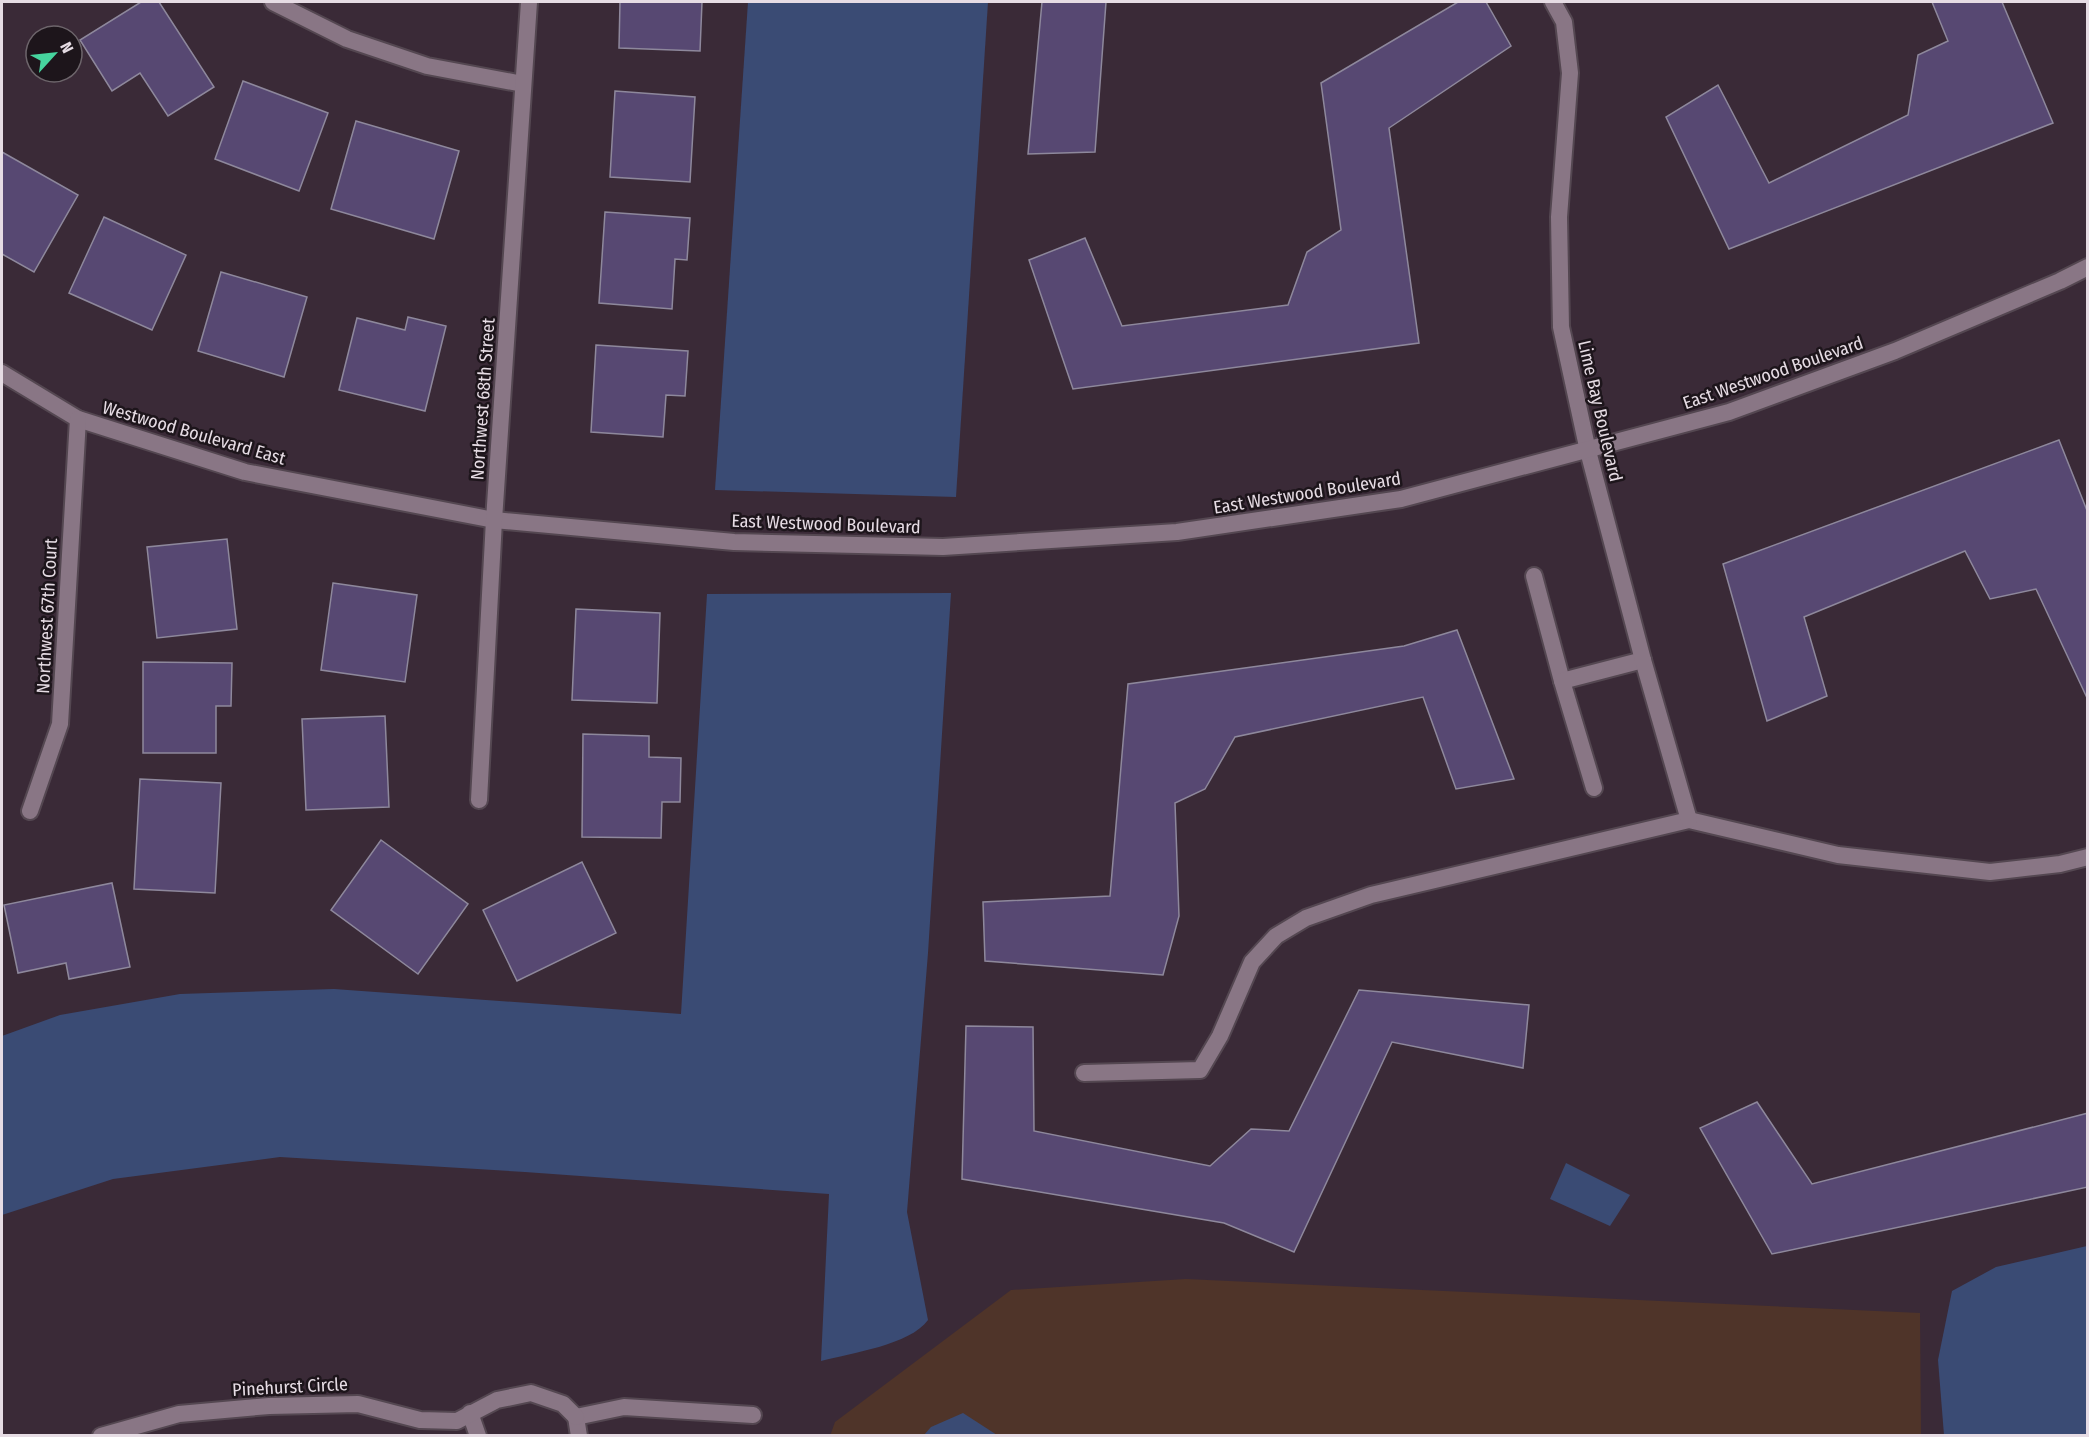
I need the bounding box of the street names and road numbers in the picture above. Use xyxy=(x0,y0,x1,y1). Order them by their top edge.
street label: Northwest 68th Street xyxy=(466,317,500,481)
street label: East Westwood Boulevard xyxy=(1680,332,1866,414)
street label: Lime Bay Boulevard xyxy=(1573,338,1627,484)
street label: Westwood Boulevard East xyxy=(100,396,288,470)
street label: East Westwood Boulevard xyxy=(1212,467,1402,519)
street label: East Westwood Boulevard xyxy=(731,510,921,538)
street label: Northwest 67th Court xyxy=(32,538,62,694)
street label: Pinehurst Circle xyxy=(232,1373,348,1401)

